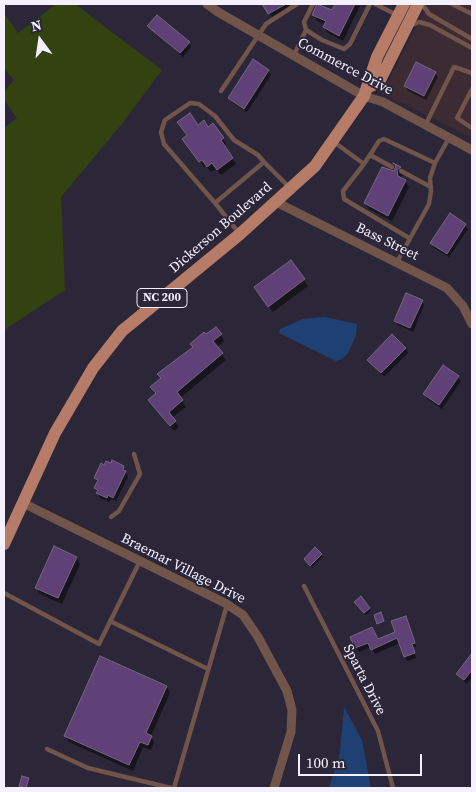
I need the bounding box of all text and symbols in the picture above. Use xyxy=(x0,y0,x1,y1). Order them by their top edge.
north arrow xyxy=(15,15,65,65)
text: N xyxy=(29,15,44,36)
street label: Commerce Drive xyxy=(294,35,396,99)
street label: Dickerson Boulevard xyxy=(166,179,276,277)
street label: Bass Street xyxy=(353,220,421,264)
road number: NC 200 xyxy=(137,288,187,308)
street label: Braemar Village Drive xyxy=(118,530,248,608)
street label: Sparta Drive xyxy=(339,642,389,718)
scale bar xyxy=(301,744,425,776)
text: 100 m xyxy=(306,752,346,773)

